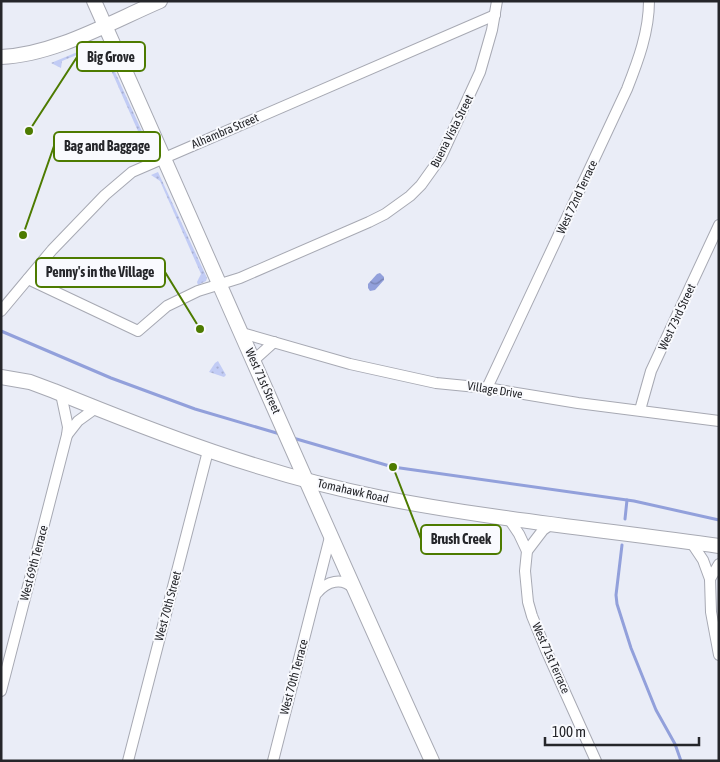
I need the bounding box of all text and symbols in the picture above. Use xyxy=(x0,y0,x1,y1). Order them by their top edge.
callout: Big Grove xyxy=(77,42,145,71)
text: Big Grove xyxy=(87,49,135,65)
street label: Buena Vista Street xyxy=(428,92,477,170)
street label: Alhambra Street xyxy=(189,110,261,151)
callout: Bag and Baggage xyxy=(54,132,160,161)
text: Bag and Baggage xyxy=(64,138,150,154)
street label: West 72nd Terrace xyxy=(554,158,600,236)
callout: Penny's in the Village xyxy=(36,258,165,287)
text: Penny's in the Village xyxy=(46,264,154,280)
street label: West 73rd Street xyxy=(656,281,699,352)
street label: West 71st Street xyxy=(242,346,284,416)
street label: Village Drive xyxy=(466,379,524,401)
street label: Tomahawk Road xyxy=(316,476,390,506)
street label: West 69th Terrace xyxy=(17,524,51,602)
callout: Brush Creek xyxy=(421,525,501,554)
text: Brush Creek xyxy=(431,531,492,547)
street label: West 70th Street xyxy=(152,569,184,642)
street label: West 71st Terrace xyxy=(529,620,573,696)
street label: West 70th Terrace xyxy=(277,638,311,716)
scale bar xyxy=(545,714,699,746)
text: 100 m xyxy=(552,723,586,740)

